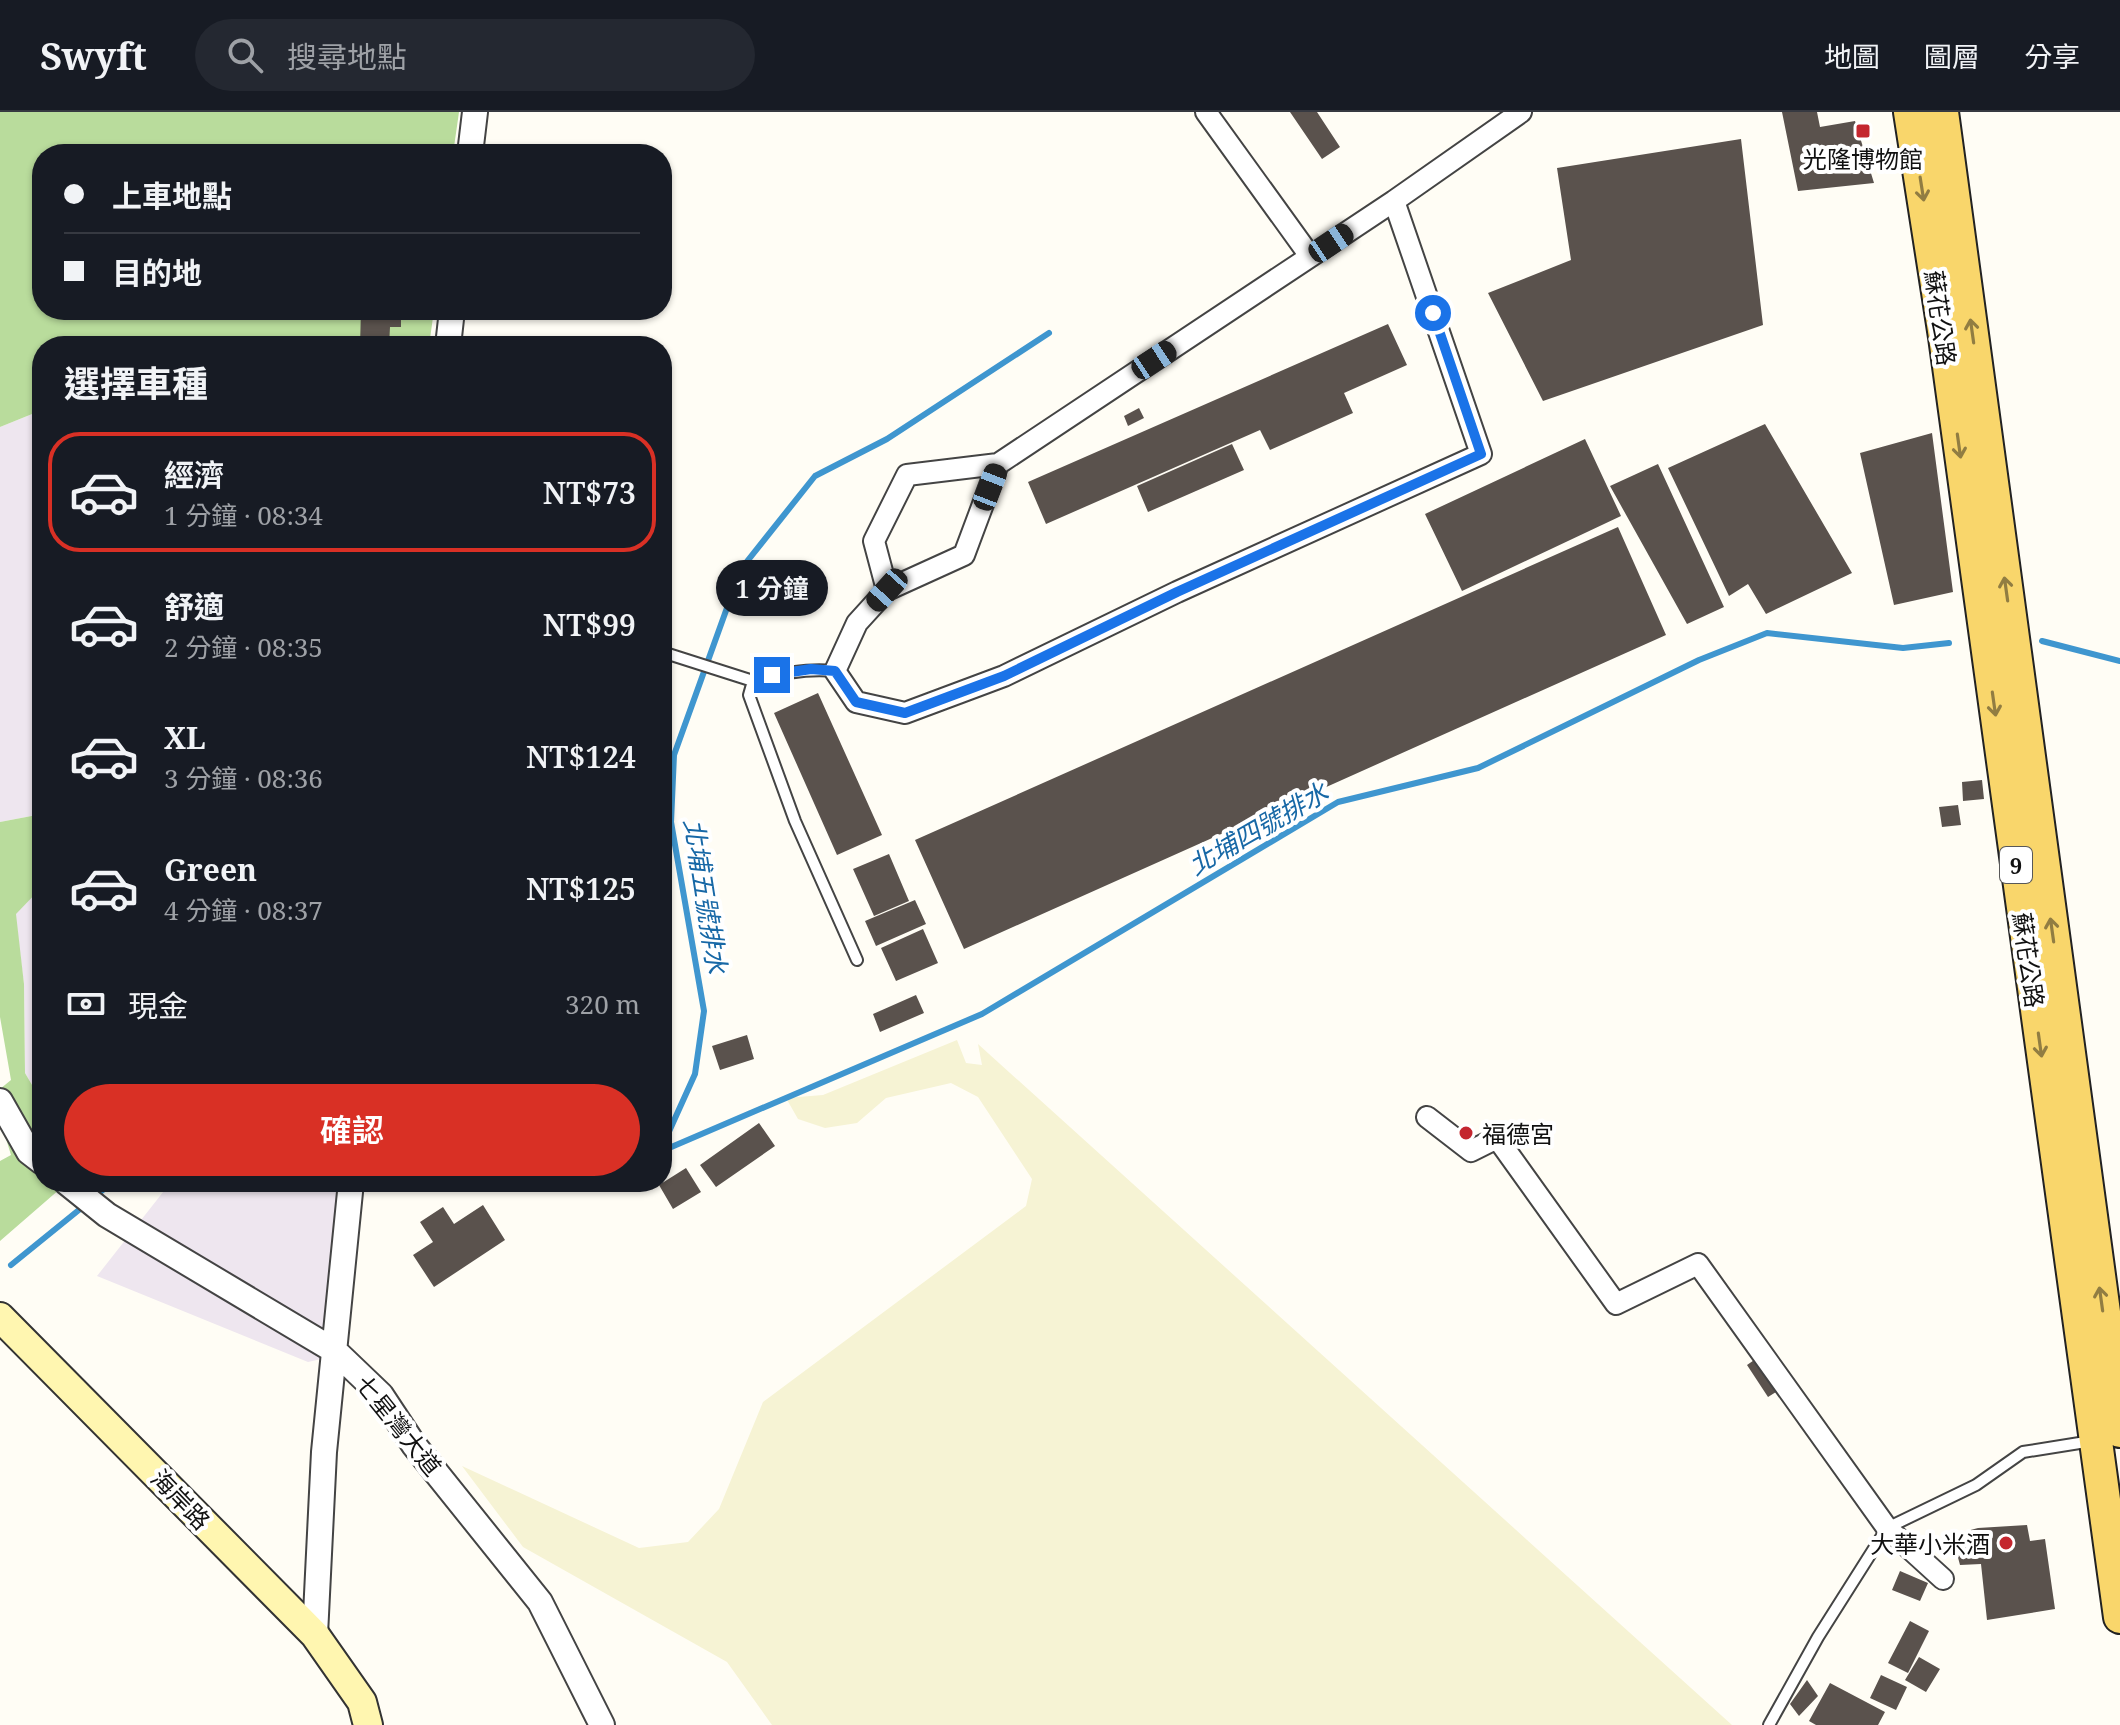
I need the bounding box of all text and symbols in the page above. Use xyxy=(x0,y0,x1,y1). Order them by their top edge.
search box xyxy=(195,19,755,91)
text: Swyft xyxy=(40,29,147,81)
icon: search xyxy=(223,33,267,77)
text: 搜尋地點 xyxy=(287,36,407,77)
text: 地圖 xyxy=(1824,37,1880,75)
text: 圖層 xyxy=(1924,37,1980,75)
text: 分享 xyxy=(2024,37,2080,75)
marker: 光隆博物館 xyxy=(1854,122,1872,140)
place label: 光隆博物館 xyxy=(1803,142,1923,175)
text: 上車地點 xyxy=(112,175,232,216)
one-way arrow xyxy=(1915,176,1930,201)
car xyxy=(1304,220,1358,266)
text: 目的地 xyxy=(112,252,202,293)
street label: 蘇花公路 xyxy=(1918,268,1964,368)
route start xyxy=(1415,295,1451,331)
one-way arrow xyxy=(1964,319,1979,345)
car xyxy=(1127,337,1181,383)
text: 選擇車種 xyxy=(64,359,208,408)
one-way arrow xyxy=(1952,432,1967,459)
text: 經濟 xyxy=(164,454,224,495)
icon: car xyxy=(68,456,140,528)
car xyxy=(970,460,1010,514)
text: NT$73 xyxy=(543,472,636,513)
text: 1 分鐘 · 08:34 xyxy=(164,497,323,533)
callout: 1 分鐘 xyxy=(716,559,828,615)
car xyxy=(862,564,912,616)
text: 1 分鐘 xyxy=(735,570,809,606)
one-way arrow xyxy=(1998,577,2013,602)
text: 舒適 xyxy=(164,586,224,627)
icon: car xyxy=(68,588,140,660)
text: NT$99 xyxy=(543,604,636,645)
text: 2 分鐘 · 08:35 xyxy=(164,629,323,665)
route end xyxy=(754,657,790,693)
one-way arrow xyxy=(1987,691,2002,716)
text: XL xyxy=(164,717,206,758)
icon: car xyxy=(68,720,140,792)
text: NT$124 xyxy=(526,736,636,777)
text: 3 分鐘 · 08:36 xyxy=(164,760,323,796)
water label: 北埔四號排水 xyxy=(1181,773,1335,883)
water label: 北埔五號排水 xyxy=(676,816,736,977)
road number: 9 xyxy=(2000,847,2032,883)
text: Green xyxy=(164,849,257,890)
icon: car xyxy=(68,852,140,924)
text: NT$125 xyxy=(526,868,636,909)
text: 4 分鐘 · 08:37 xyxy=(164,892,323,928)
street label: 蘇花公路 xyxy=(2006,910,2052,1010)
one-way arrow xyxy=(2044,917,2059,944)
icon: cash xyxy=(64,982,108,1026)
text: 現金 xyxy=(128,985,188,1026)
text: 320 m xyxy=(565,986,640,1022)
one-way arrow xyxy=(2033,1032,2048,1057)
button: 確認 xyxy=(64,1084,640,1176)
place label: 福德宮 xyxy=(1482,1117,1554,1150)
marker: 福德宮 xyxy=(1457,1124,1475,1142)
one-way arrow xyxy=(2093,1287,2108,1312)
street label: 七星灣大道 xyxy=(348,1368,450,1482)
street label: 海岸路 xyxy=(144,1462,218,1536)
place label: 大華小米酒 xyxy=(1870,1527,1990,1560)
marker: 大華小米酒 xyxy=(1997,1534,2015,1552)

